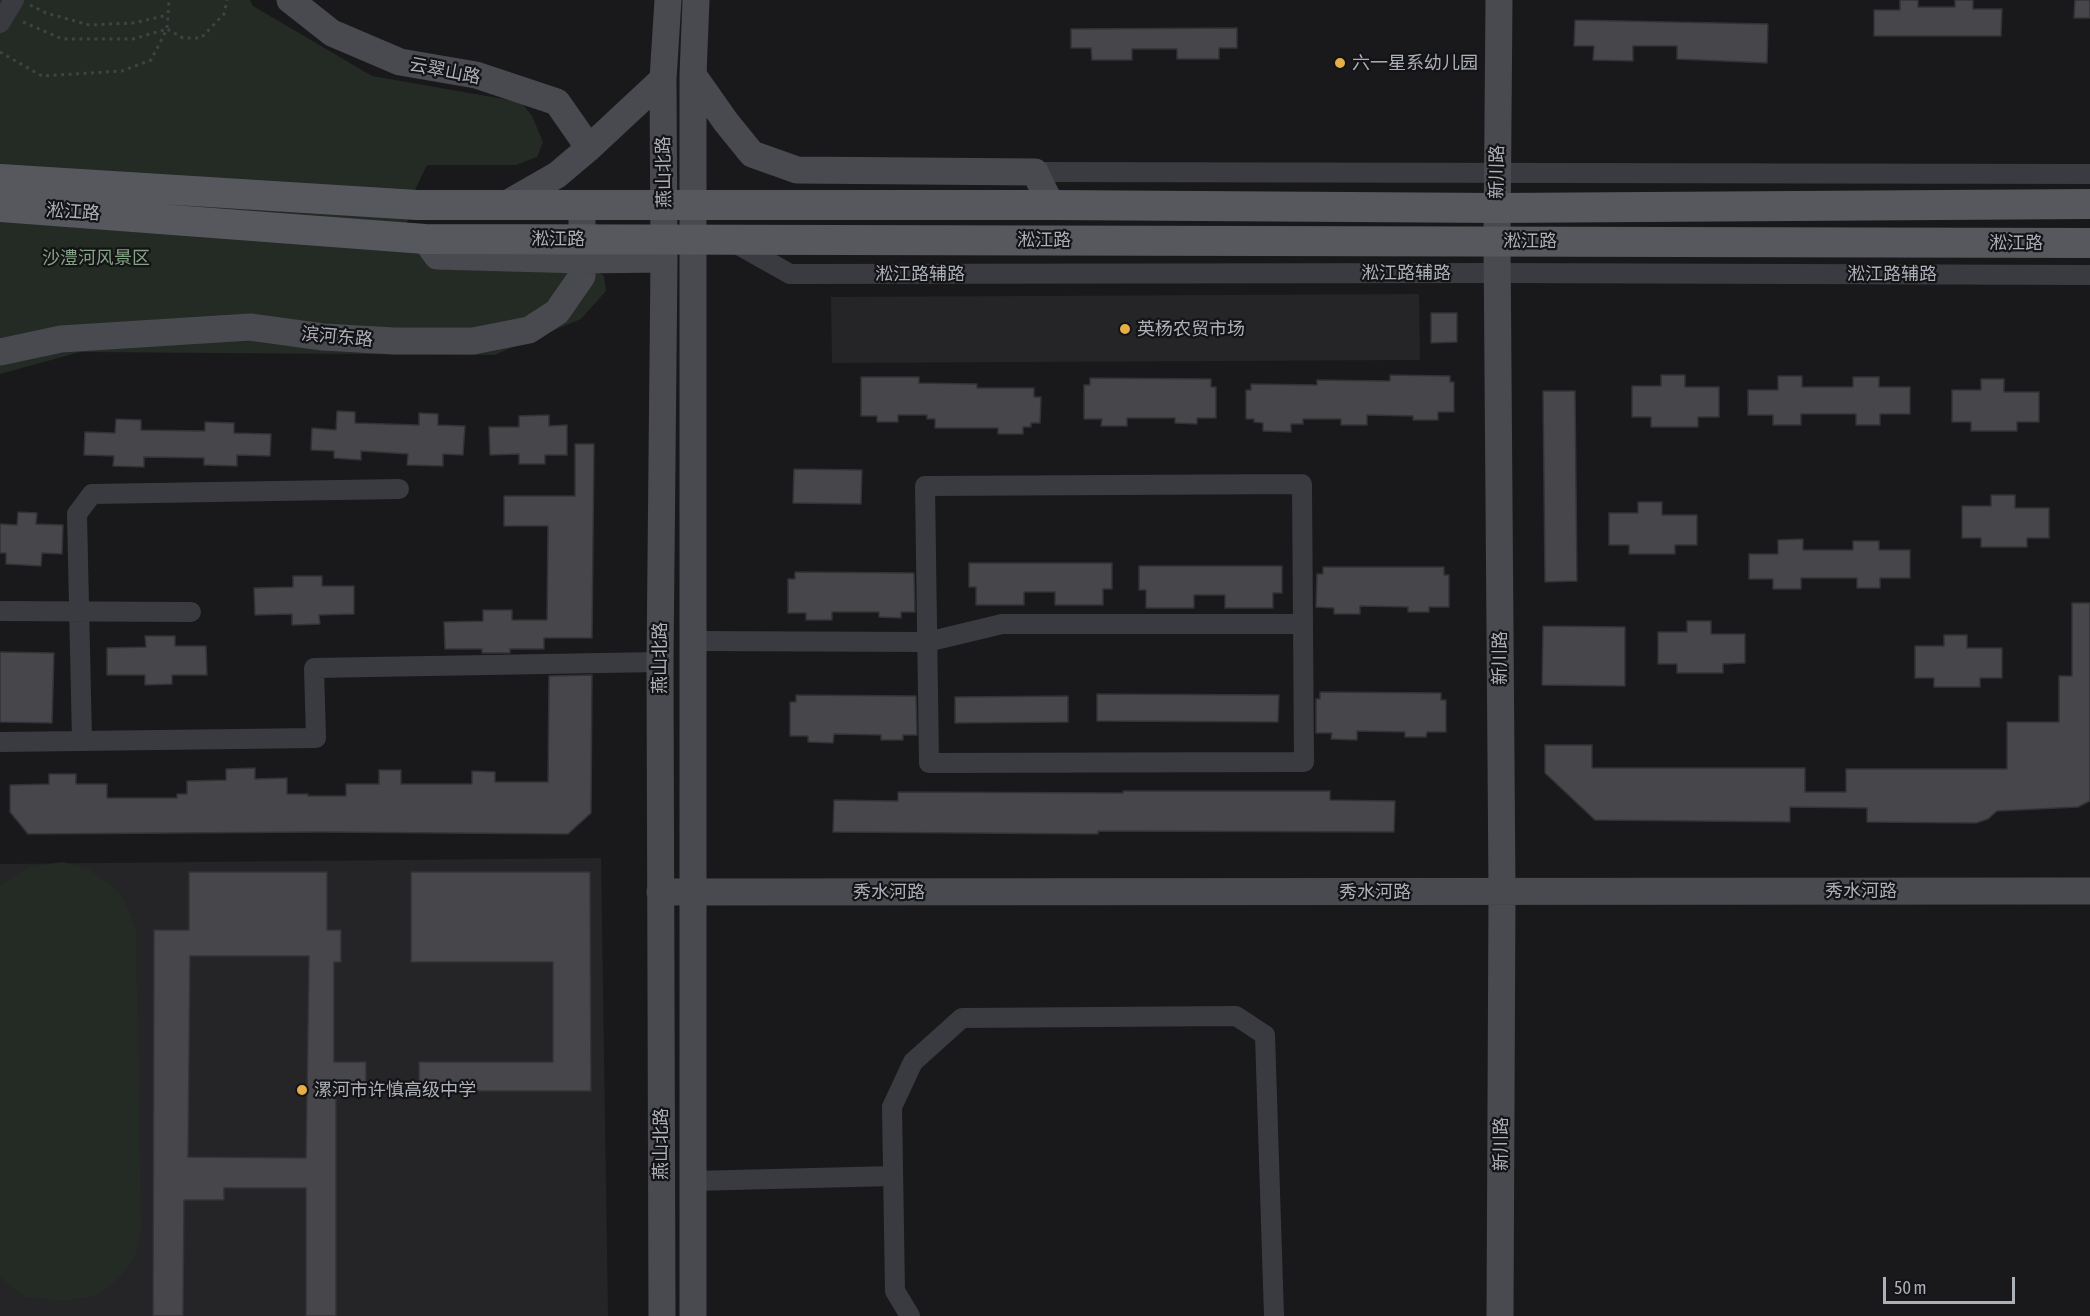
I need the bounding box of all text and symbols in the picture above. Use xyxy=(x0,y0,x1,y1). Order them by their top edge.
place label: 六一星系幼儿园 xyxy=(1352,52,1478,74)
street label: 云翠山路 xyxy=(408,54,482,88)
marker: 六一星系幼儿园 xyxy=(1333,56,1347,70)
street label: 燕山北路 xyxy=(653,136,675,208)
street label: 新川路 xyxy=(1486,145,1508,199)
street label: 淞江路 xyxy=(45,199,101,225)
street label: 淞江路 xyxy=(531,228,585,250)
street label: 淞江路 xyxy=(1017,229,1071,251)
street label: 淞江路 xyxy=(1503,230,1557,252)
street label: 淞江路 xyxy=(1989,232,2043,254)
park label: 沙澧河风景区 xyxy=(42,247,150,269)
street label: 淞江路辅路 xyxy=(1361,262,1451,284)
street label: 淞江路辅路 xyxy=(875,263,965,285)
street label: 淞江路辅路 xyxy=(1847,263,1937,285)
place label: 英杨农贸市场 xyxy=(1137,318,1245,340)
marker: 英杨农贸市场 xyxy=(1118,322,1132,336)
street label: 滨河东路 xyxy=(300,323,374,351)
street label: 燕山北路 xyxy=(649,622,671,694)
street label: 新川路 xyxy=(1489,631,1511,685)
street label: 秀水河路 xyxy=(1825,880,1897,902)
street label: 秀水河路 xyxy=(853,881,925,903)
street label: 秀水河路 xyxy=(1339,881,1411,903)
place label: 漯河市许慎高级中学 xyxy=(314,1079,476,1101)
marker: 漯河市许慎高级中学 xyxy=(295,1083,309,1097)
street label: 燕山北路 xyxy=(650,1108,672,1180)
street label: 新川路 xyxy=(1490,1117,1512,1171)
scale bar xyxy=(1886,1265,2018,1303)
text: 50 m xyxy=(1894,1277,1926,1298)

